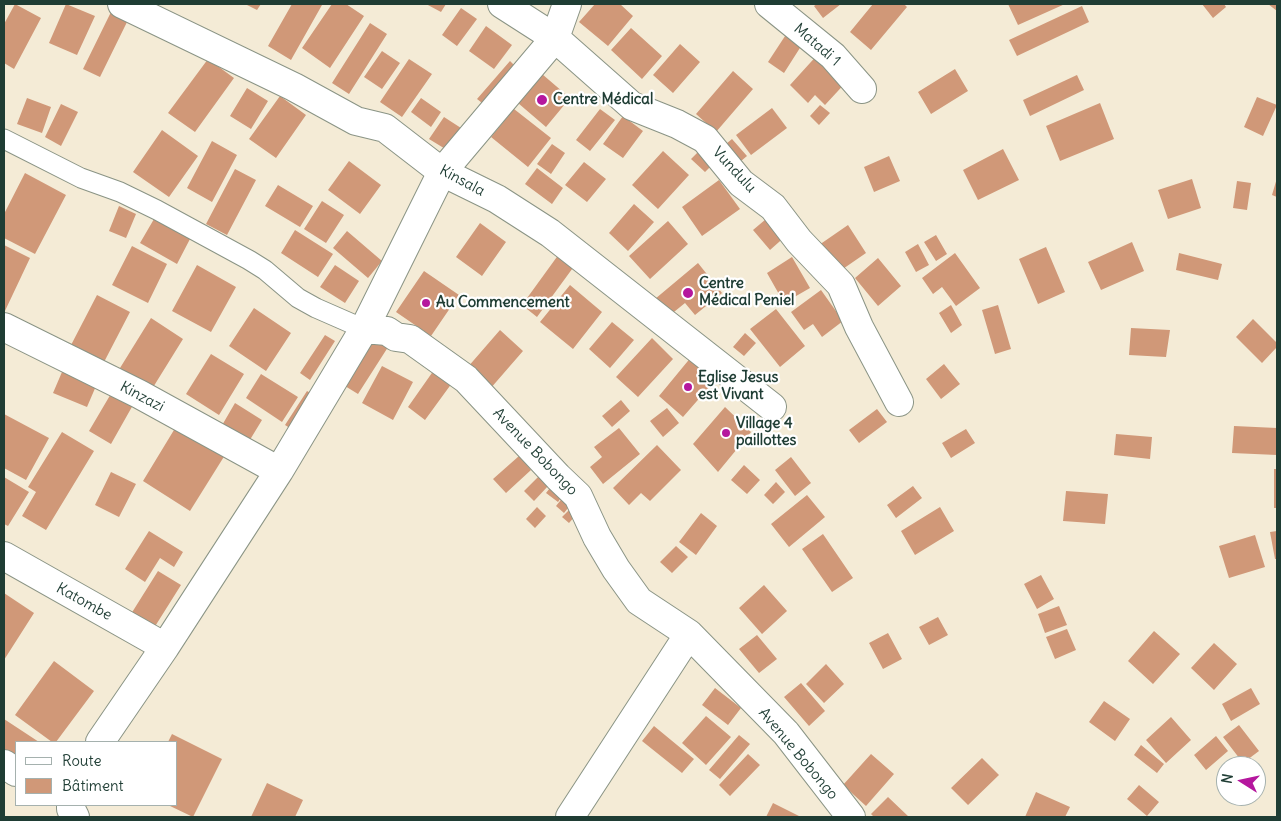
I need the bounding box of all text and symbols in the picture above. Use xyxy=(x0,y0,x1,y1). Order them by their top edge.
street label: Matadi 1 xyxy=(790,20,844,70)
place label: Centre Médical xyxy=(553,91,653,109)
marker: Centre Médical xyxy=(535,93,549,107)
street label: Vundulu xyxy=(708,143,760,197)
street label: Kinsala xyxy=(436,162,488,200)
place label: Centre Médical Peniel xyxy=(699,275,794,310)
marker: Centre Médical Peniel xyxy=(681,286,695,300)
place label: Au Commencement xyxy=(436,294,569,312)
marker: Au Commencement xyxy=(420,297,432,309)
place label: Eglise Jesus est Vivant xyxy=(698,369,778,404)
street label: Kinzazi xyxy=(117,378,167,416)
marker: Eglise Jesus est Vivant xyxy=(682,381,694,393)
street label: Avenue Bobongo xyxy=(489,405,581,499)
place label: Village 4 paillottes xyxy=(736,415,796,450)
marker: Village 4 paillottes xyxy=(720,427,732,439)
street label: Katombe xyxy=(53,579,115,625)
street label: Avenue Bobongo xyxy=(754,704,842,804)
legend xyxy=(15,741,178,806)
text: Route xyxy=(62,751,102,770)
north arrow xyxy=(1216,756,1266,806)
text: N xyxy=(1218,772,1237,785)
text: Bâtiment xyxy=(62,776,124,795)

